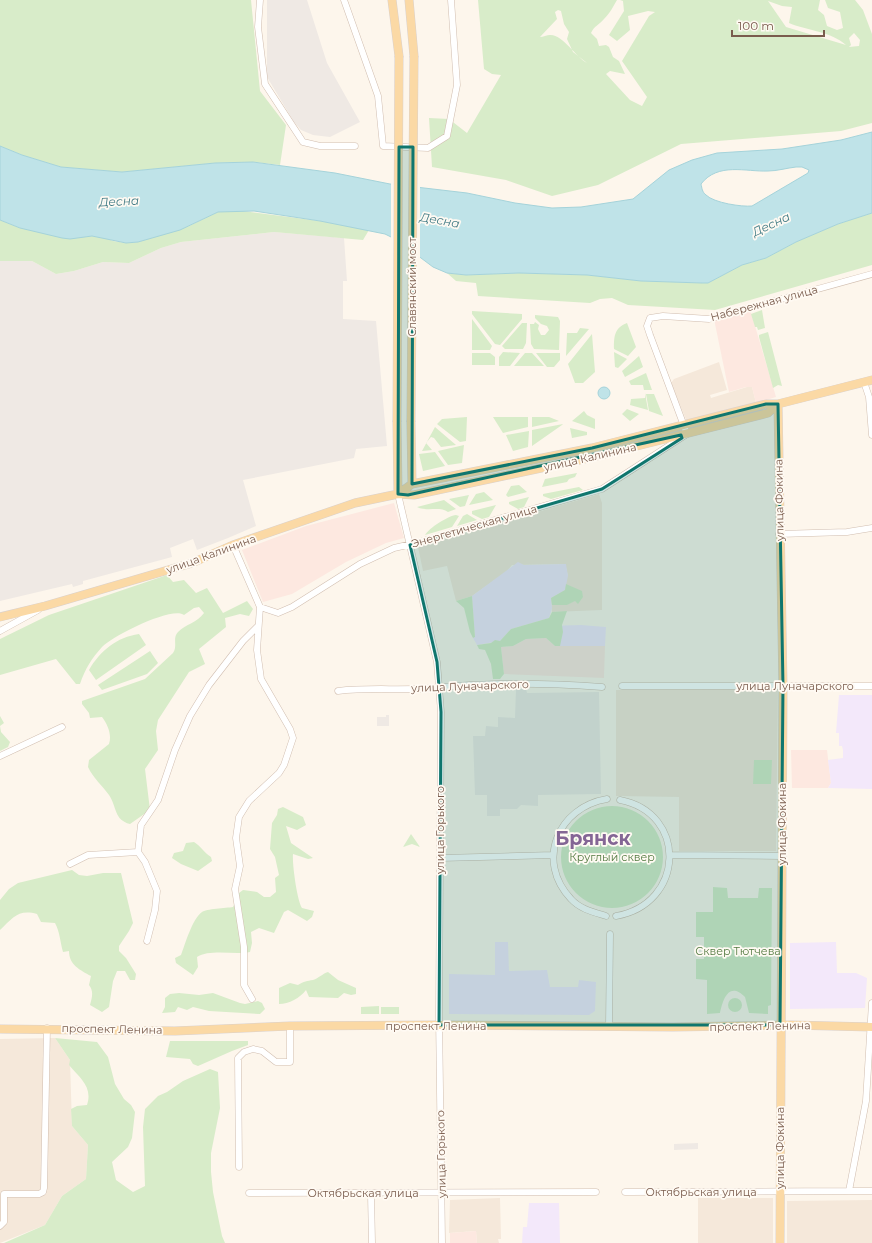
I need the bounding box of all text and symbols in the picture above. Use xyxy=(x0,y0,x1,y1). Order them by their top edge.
scale bar xyxy=(732,12,824,38)
text: 100 m xyxy=(738,18,774,33)
water label: Десна xyxy=(98,192,139,210)
water label: Десна xyxy=(418,209,461,231)
water label: Десна xyxy=(749,209,792,240)
street label: Славянский мост xyxy=(405,237,419,337)
street label: Набережная улица xyxy=(709,282,819,324)
street label: улица Калинина xyxy=(541,440,638,475)
street label: улица Фокина xyxy=(771,459,787,542)
street label: Энергетическая улица xyxy=(410,501,538,551)
street label: улица Калинина xyxy=(163,531,258,577)
street label: улица Луначарского xyxy=(410,677,529,695)
street label: улица Луначарского xyxy=(735,679,854,693)
street label: улица Фокина xyxy=(775,783,789,866)
street label: улица Горького xyxy=(433,786,447,875)
district label: Брянск xyxy=(555,827,632,850)
park label: Круглый сквер xyxy=(569,850,655,864)
park label: Сквер Тютчева xyxy=(695,944,781,958)
street label: проспект Ленина xyxy=(709,1018,811,1034)
street label: проспект Ленина xyxy=(386,1019,486,1033)
street label: проспект Ленина xyxy=(61,1021,163,1037)
street label: улица Фокина xyxy=(773,1107,787,1190)
street label: улица Горького xyxy=(433,1110,449,1199)
street label: Октябрьская улица xyxy=(645,1185,757,1199)
street label: Октябрьская улица xyxy=(307,1186,419,1200)

